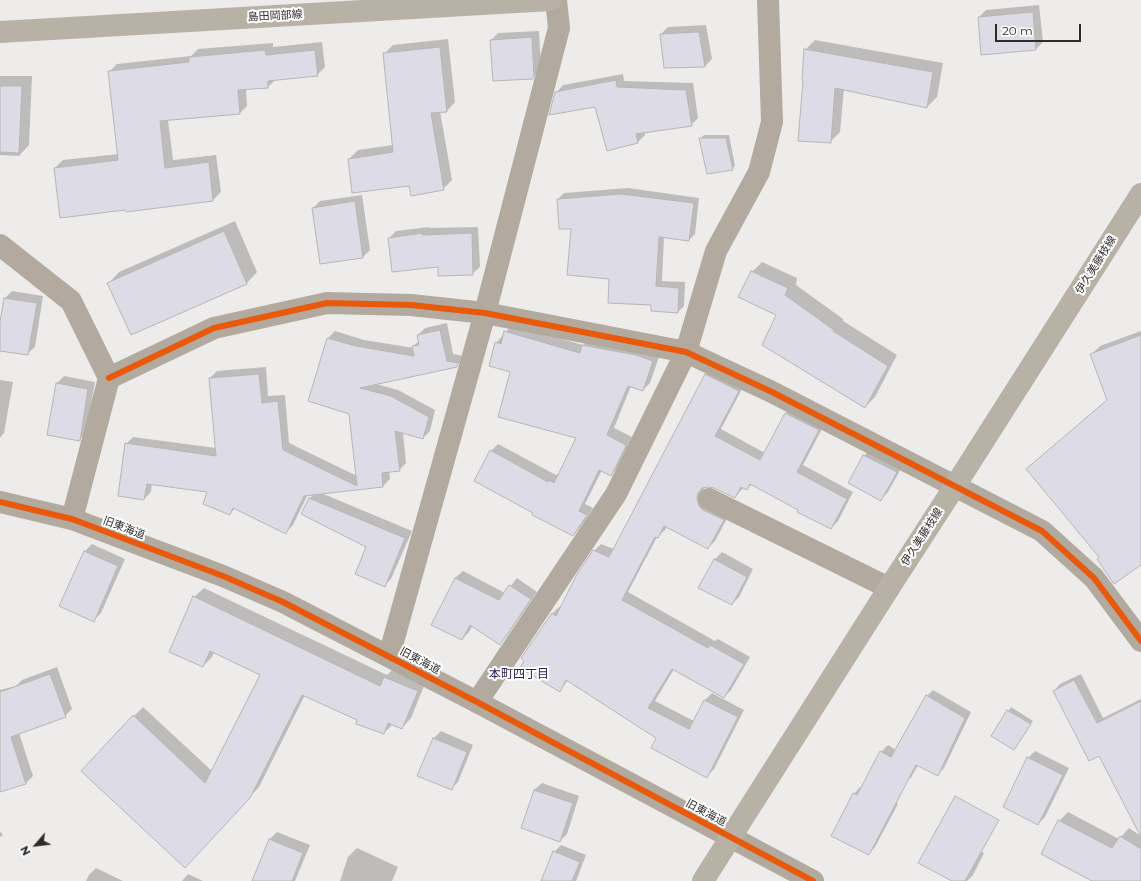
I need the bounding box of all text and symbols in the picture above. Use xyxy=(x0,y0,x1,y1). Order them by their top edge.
street label: 島田岡部線 xyxy=(247,8,303,24)
scale bar xyxy=(997,16,1083,42)
text: 20 m xyxy=(1002,23,1033,38)
street label: 伊久美藤枝線 xyxy=(1073,234,1119,296)
street label: 伊久美藤枝線 xyxy=(898,506,946,568)
street label: 旧東海道 xyxy=(101,514,147,542)
street label: 旧東海道 xyxy=(397,645,443,677)
district label: 本町四丁目 xyxy=(489,667,549,681)
street label: 旧東海道 xyxy=(683,797,729,829)
north arrow xyxy=(16,825,56,865)
text: N xyxy=(17,843,34,858)

